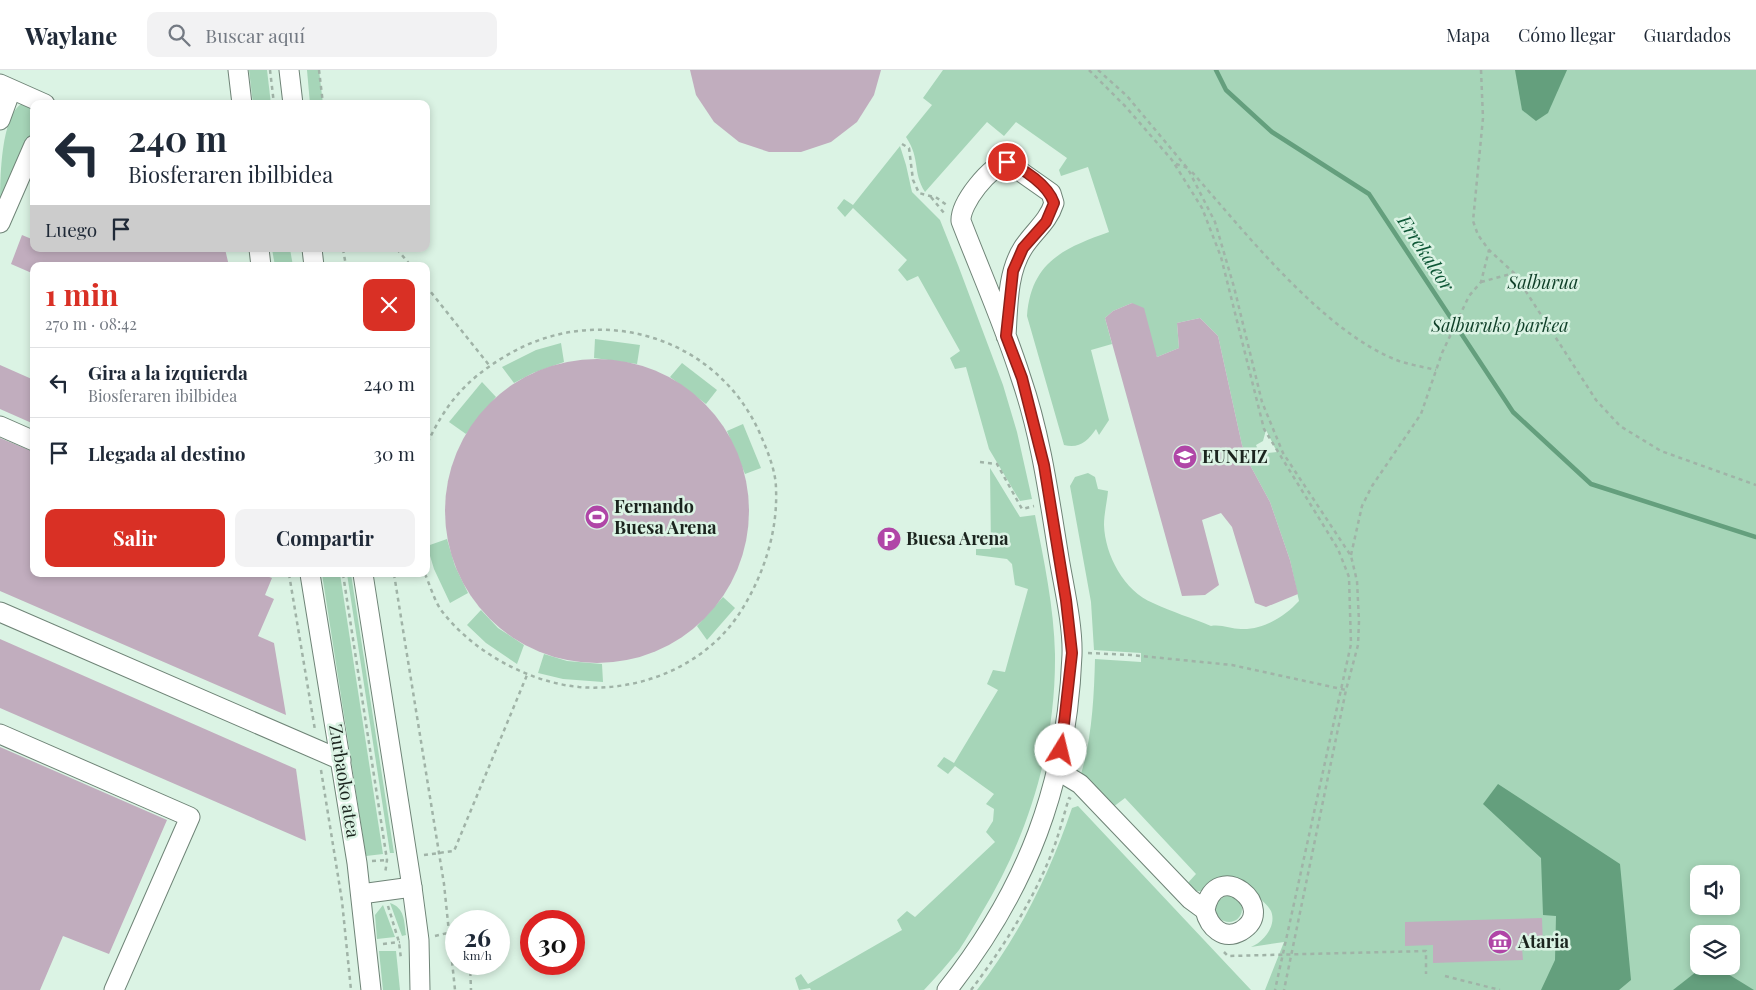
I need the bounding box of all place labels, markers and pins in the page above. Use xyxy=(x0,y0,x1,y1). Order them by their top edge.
pin xyxy=(986,141,1028,183)
school or university icon: EUNEIZ xyxy=(1172,444,1198,470)
place label: EUNEIZ xyxy=(1202,444,1268,468)
place label: Fernando Buesa Arena xyxy=(614,494,717,539)
sports icon: Fernando Buesa Arena xyxy=(584,504,610,530)
parking icon: Buesa Arena xyxy=(876,526,902,552)
place label: Buesa Arena xyxy=(906,526,1009,550)
museum icon: Ataria xyxy=(1487,929,1513,955)
place label: Ataria xyxy=(1517,929,1570,953)

